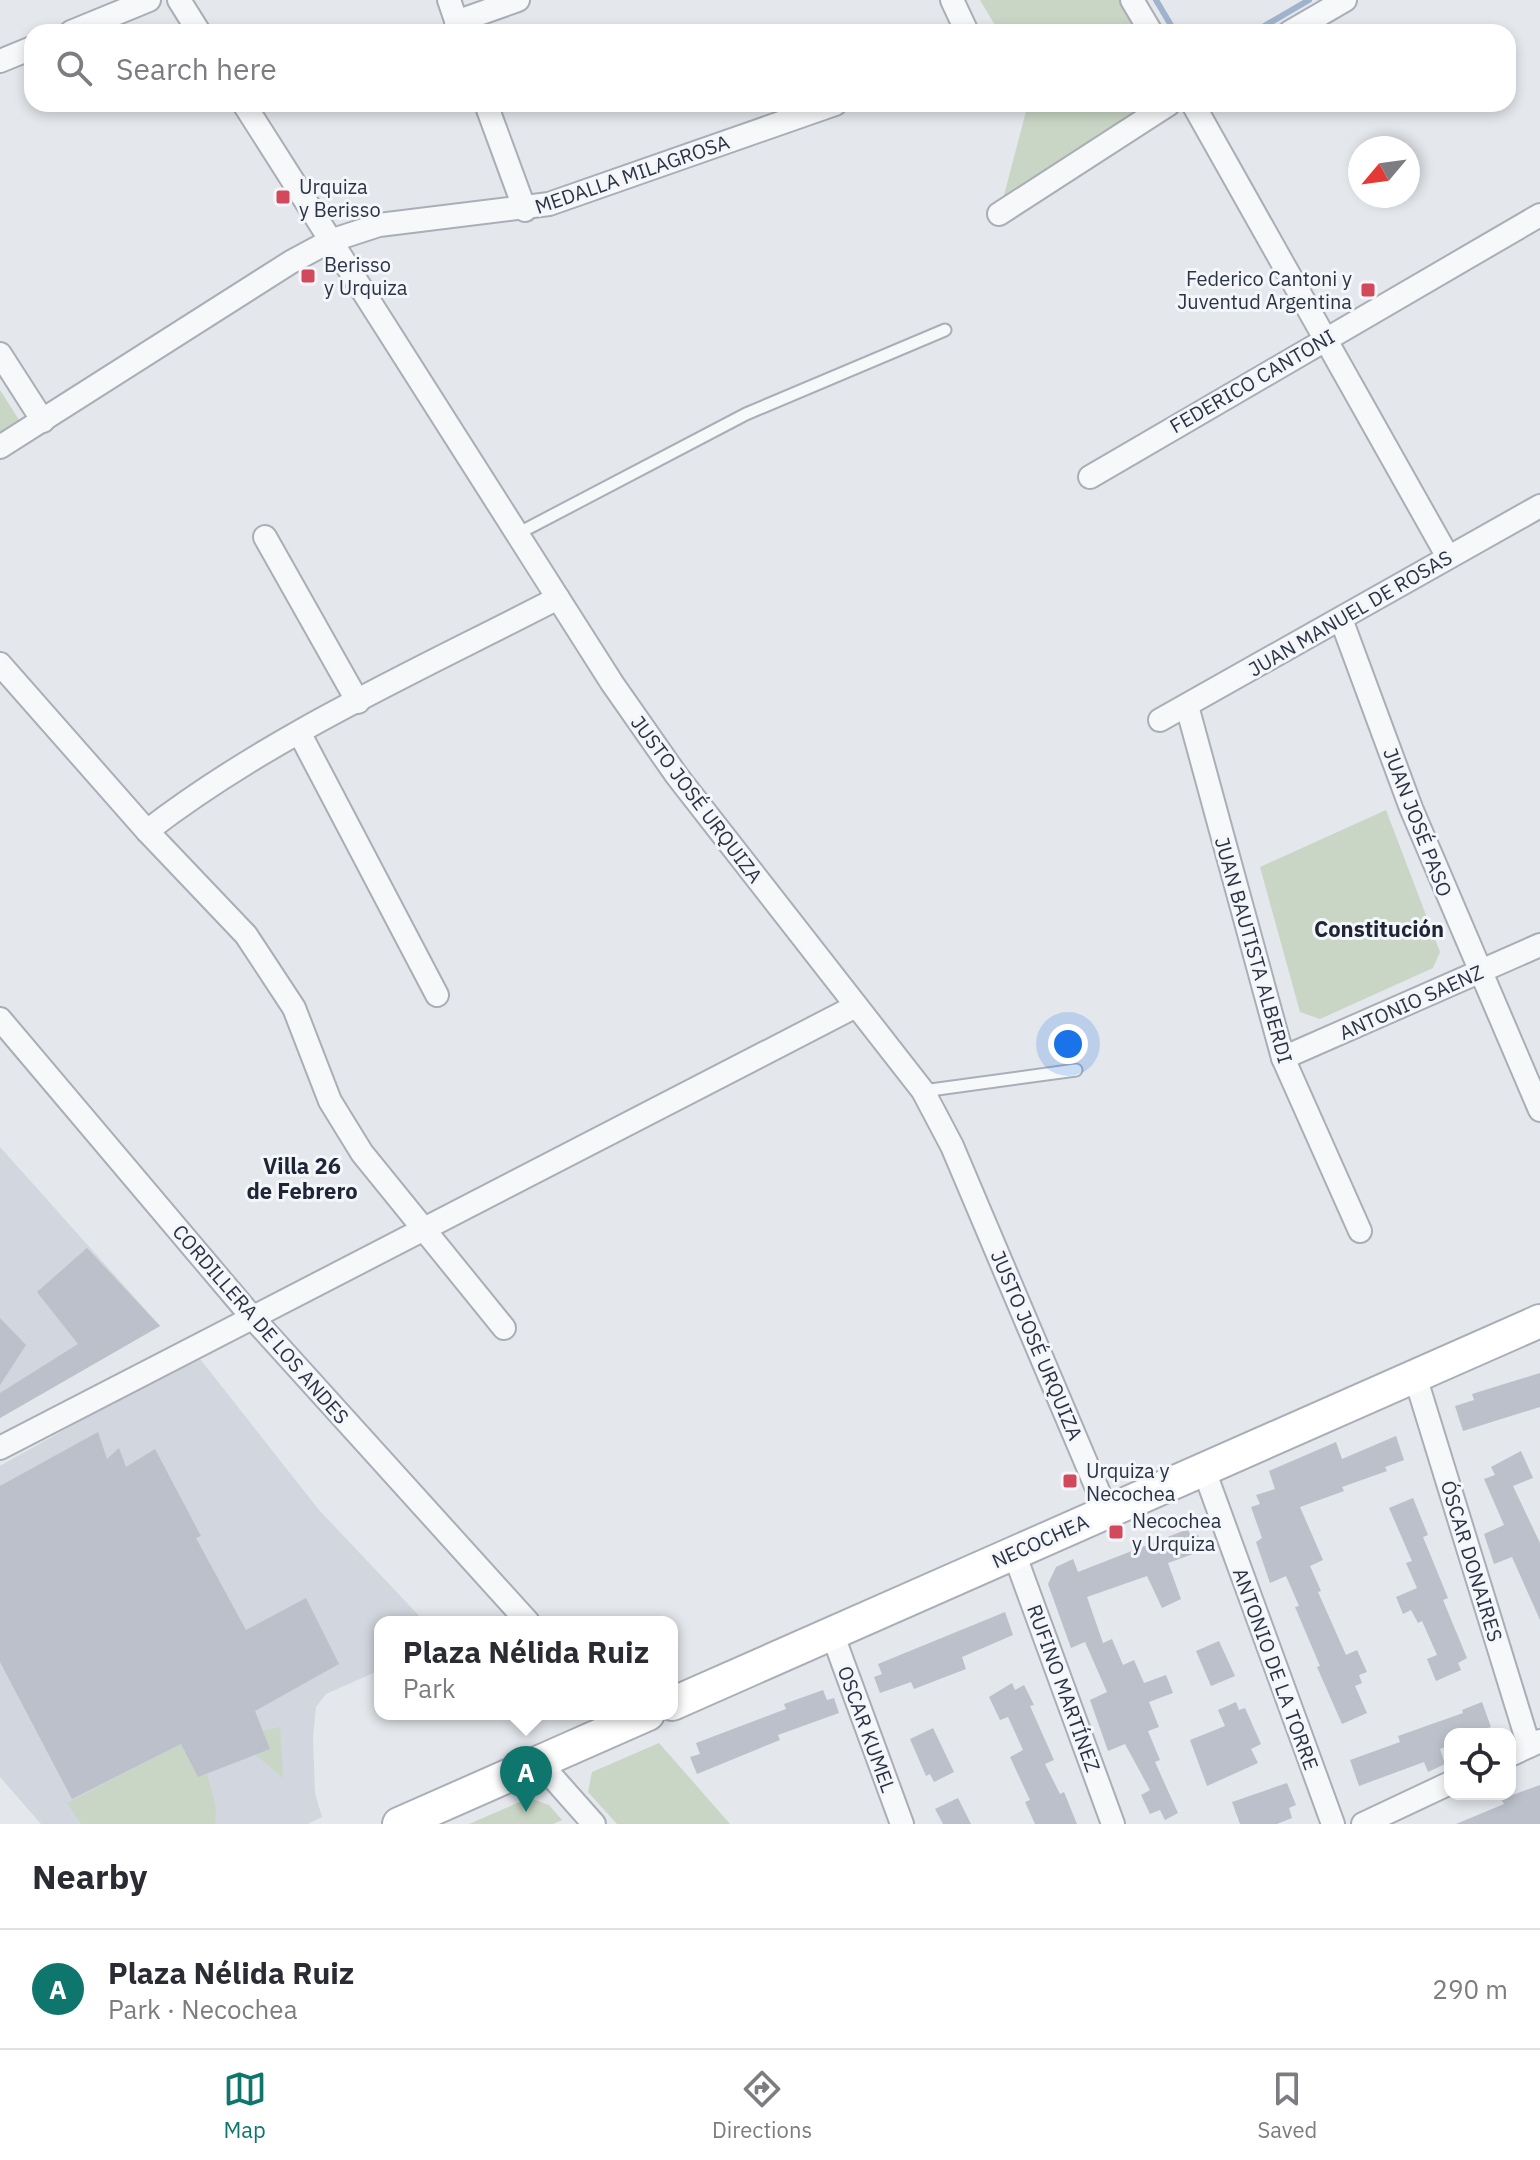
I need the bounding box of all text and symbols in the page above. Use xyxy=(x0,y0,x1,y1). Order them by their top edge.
search box xyxy=(24,24,1516,112)
icon: search xyxy=(52,46,96,90)
text: Search here xyxy=(116,49,277,88)
street label: MEDALLA MILAGROSA xyxy=(531,128,733,220)
north arrow xyxy=(1348,136,1420,208)
place label: Urquiza y Berisso xyxy=(299,173,381,223)
marker: Urquiza y Berisso xyxy=(274,188,292,206)
place label: Berisso y Urquiza xyxy=(324,251,408,301)
place label: Federico Cantoni y Juventud Argentina xyxy=(1177,265,1352,315)
marker: Berisso y Urquiza xyxy=(299,267,317,285)
marker: Federico Cantoni y Juventud Argentina xyxy=(1359,281,1377,299)
street label: FEDERICO CANTONI xyxy=(1164,323,1340,439)
street label: JUAN MANUEL DE ROSAS xyxy=(1243,544,1457,682)
street label: JUSTO JOSÉ URQUIZA xyxy=(625,710,769,889)
street label: JUAN JOSÉ PASO xyxy=(1377,744,1459,900)
street label: JUAN BAUTISTA ALBERDI xyxy=(1209,834,1299,1066)
district label: Constitución xyxy=(1314,914,1444,943)
street label: ANTONIO SAENZ xyxy=(1335,958,1487,1046)
your location xyxy=(1048,1024,1088,1064)
district label: Villa 26 de Febrero xyxy=(246,1151,358,1205)
street label: CORDILLERA DE LOS ANDES xyxy=(167,1219,355,1429)
street label: JUSTO JOSÉ URQUIZA xyxy=(985,1246,1089,1444)
place label: Urquiza y Necochea xyxy=(1086,1457,1176,1507)
marker: Urquiza y Necochea xyxy=(1061,1472,1079,1490)
street label: ÓSCAR DONAIRES xyxy=(1435,1477,1509,1645)
place label: Necochea y Urquiza xyxy=(1132,1507,1222,1557)
street label: NECOCHEA xyxy=(987,1508,1093,1574)
marker: Necochea y Urquiza xyxy=(1107,1523,1125,1541)
street label: ANTONIO DE LA TORRE xyxy=(1227,1564,1325,1774)
street label: RUFINO MARTÍNEZ xyxy=(1021,1600,1107,1776)
popup xyxy=(374,1616,678,1720)
text: Plaza Nélida Ruiz xyxy=(403,1632,649,1671)
street label: OSCAR KUMEL xyxy=(832,1662,902,1796)
text: Park xyxy=(403,1671,455,1705)
map controls xyxy=(1444,1728,1516,1800)
button: locate xyxy=(1444,1728,1516,1800)
pin: A xyxy=(500,1746,552,1812)
text: Nearby xyxy=(32,1854,147,1898)
text: Plaza Nélida Ruiz xyxy=(108,1953,354,1992)
text: A xyxy=(49,1972,67,2006)
text: 290 m xyxy=(1432,1972,1508,2006)
text: Park · Necochea xyxy=(108,1992,298,2026)
tab: Map xyxy=(223,2067,267,2144)
tab: Directions xyxy=(712,2067,812,2144)
tab: Saved xyxy=(1257,2067,1317,2144)

